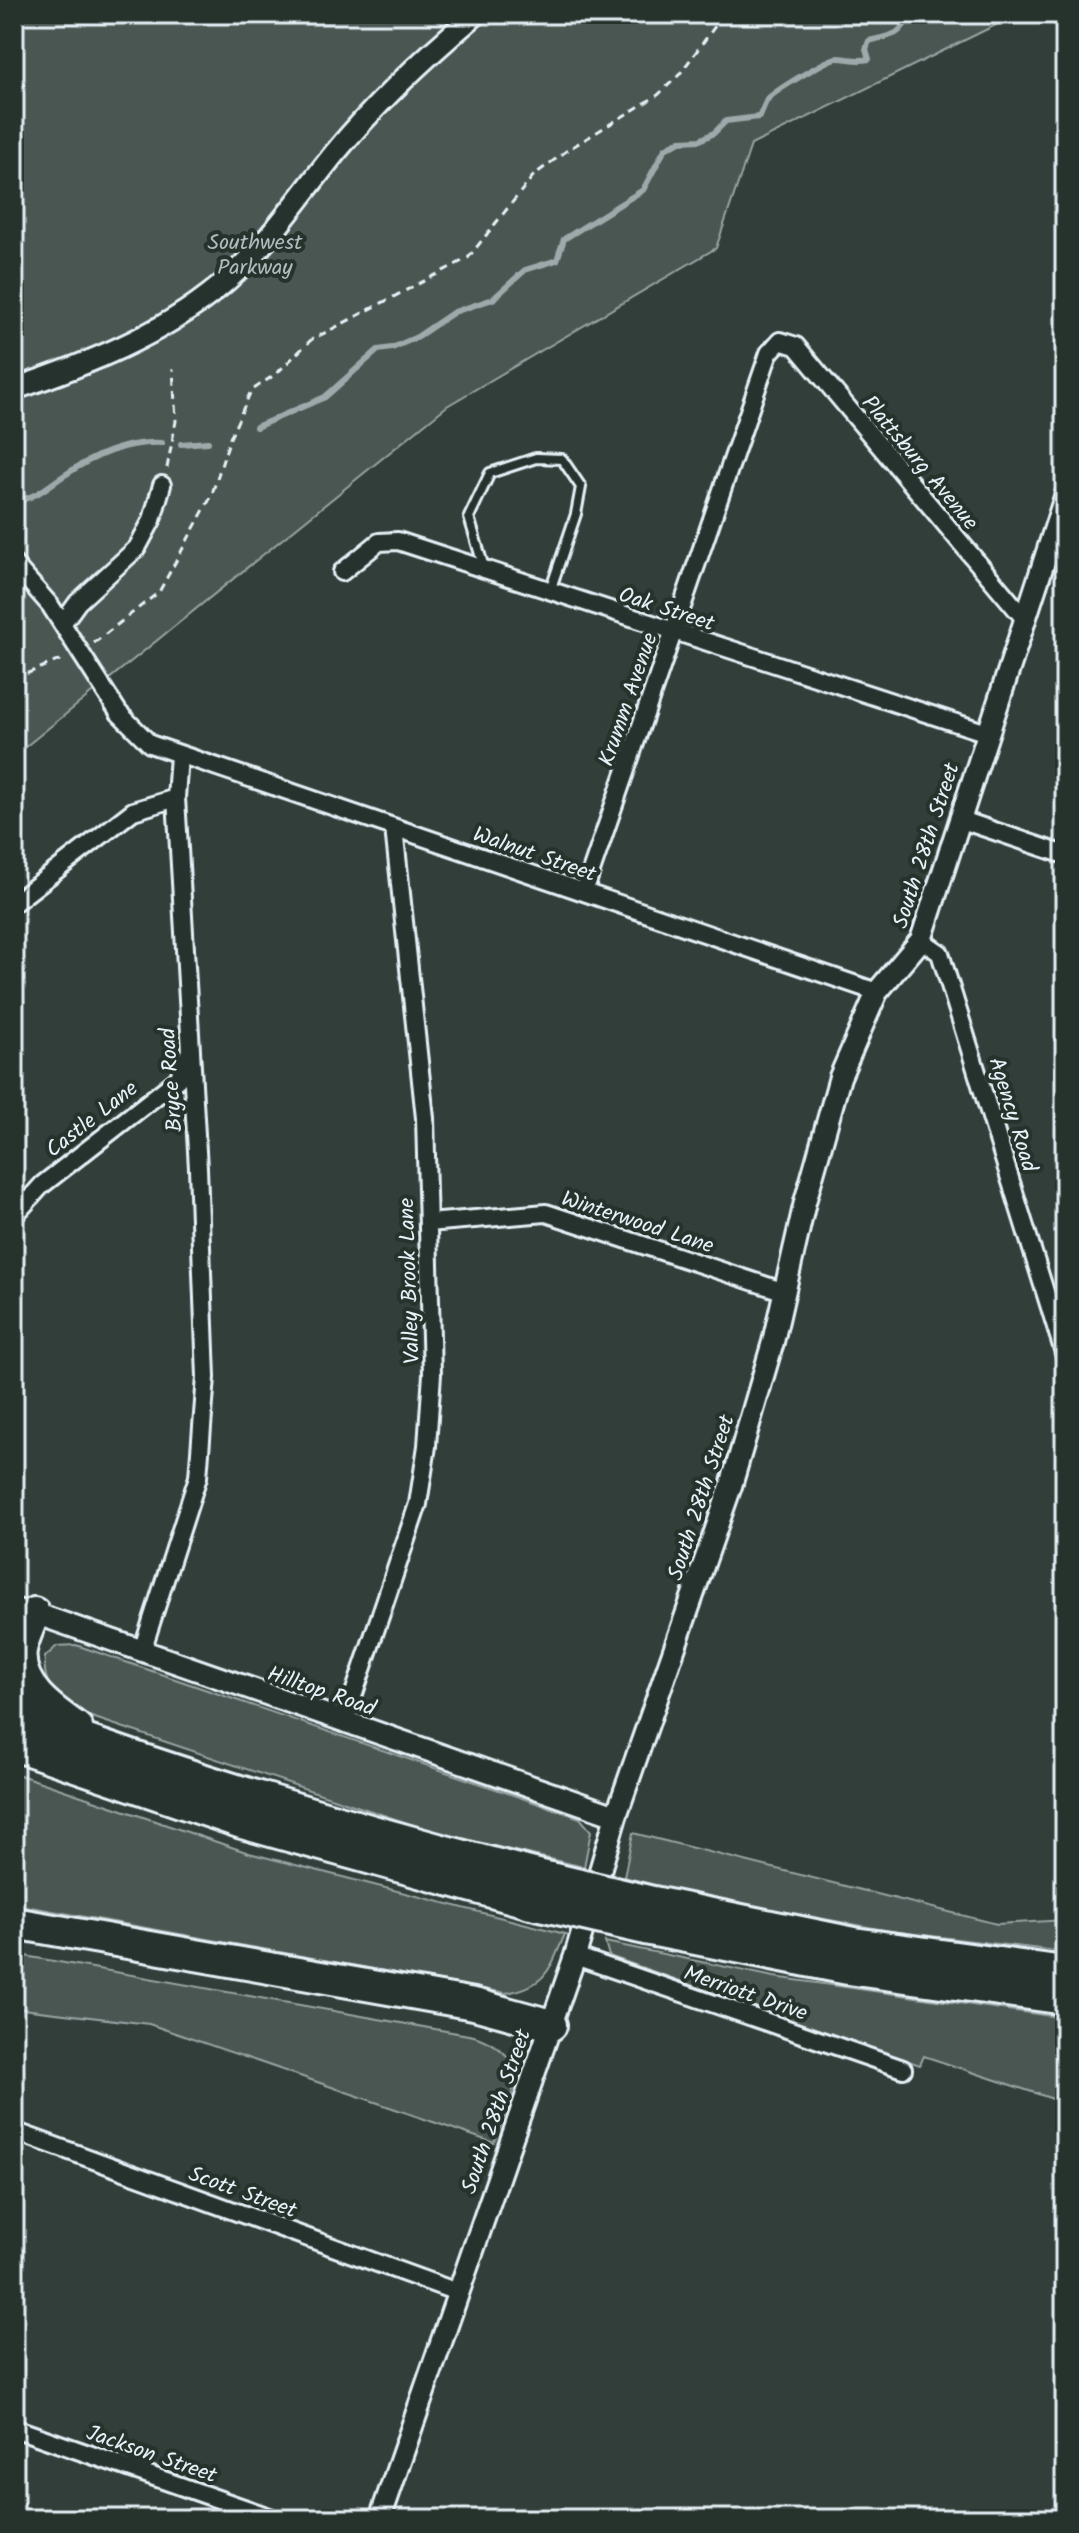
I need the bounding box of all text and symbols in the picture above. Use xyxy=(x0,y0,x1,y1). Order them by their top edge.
park label: Southwest Parkway xyxy=(207,226,303,286)
street label: Plattsburg Avenue xyxy=(852,388,986,539)
street label: Oak Street xyxy=(614,578,719,642)
street label: Krumm Avenue xyxy=(590,628,669,771)
street label: South 28th Street xyxy=(884,758,971,933)
street label: Walnut Street xyxy=(468,818,601,893)
street label: Bryce Road xyxy=(151,1026,194,1133)
street label: Agency Road xyxy=(978,1053,1046,1177)
street label: Castle Lane xyxy=(39,1072,147,1167)
street label: Winterwood Lane xyxy=(557,1182,718,1265)
street label: Valley Brook Lane xyxy=(390,1197,431,1365)
street label: South 28th Street xyxy=(659,1410,746,1585)
street label: Hilltop Road xyxy=(262,1657,381,1728)
street label: Merriott Drive xyxy=(679,1957,812,2032)
street label: South 28th Street xyxy=(453,2024,542,2199)
street label: Scott Street xyxy=(183,2158,302,2229)
street label: Jackson Street xyxy=(81,2417,222,2494)

